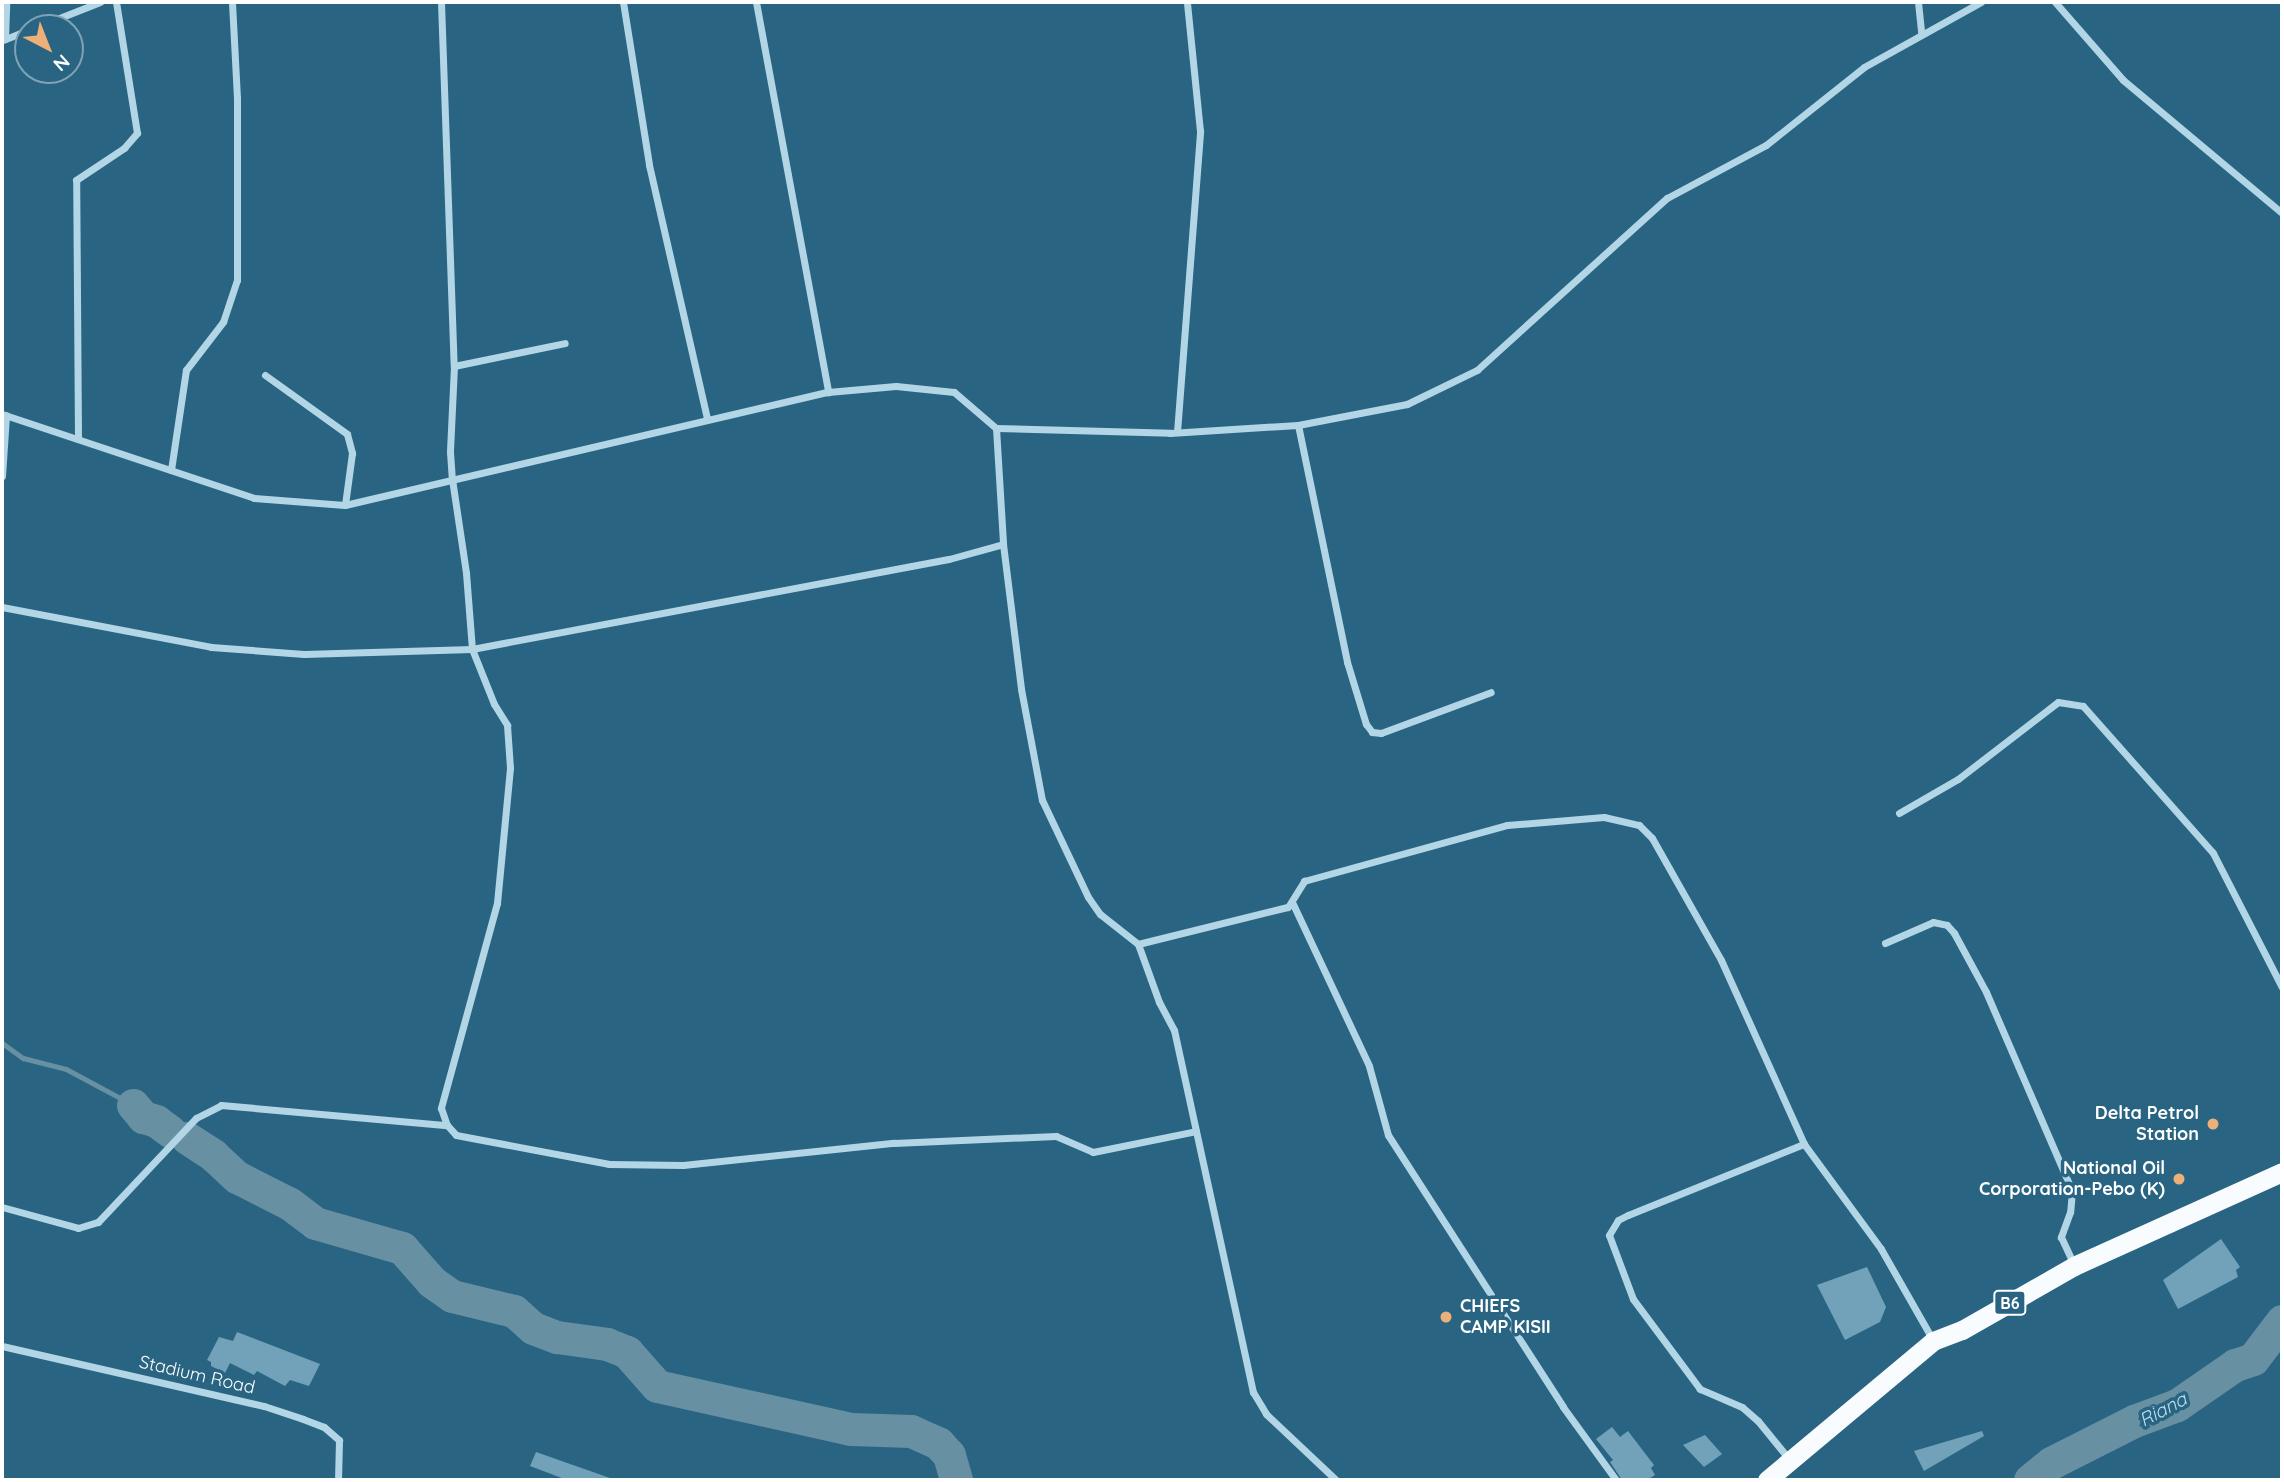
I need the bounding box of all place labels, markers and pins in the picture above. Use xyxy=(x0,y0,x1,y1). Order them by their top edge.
place label: Delta Petrol Station xyxy=(2095,1103,2199,1146)
marker: Delta Petrol Station xyxy=(2205,1116,2221,1132)
place label: National Oil Corporation-Pebo (K) xyxy=(1979,1158,2165,1200)
marker: National Oil Corporation-Pebo (K) xyxy=(2171,1171,2187,1187)
place label: CHIEFS CAMP KISII xyxy=(1460,1296,1551,1338)
marker: CHIEFS CAMP KISII xyxy=(1438,1309,1454,1325)

